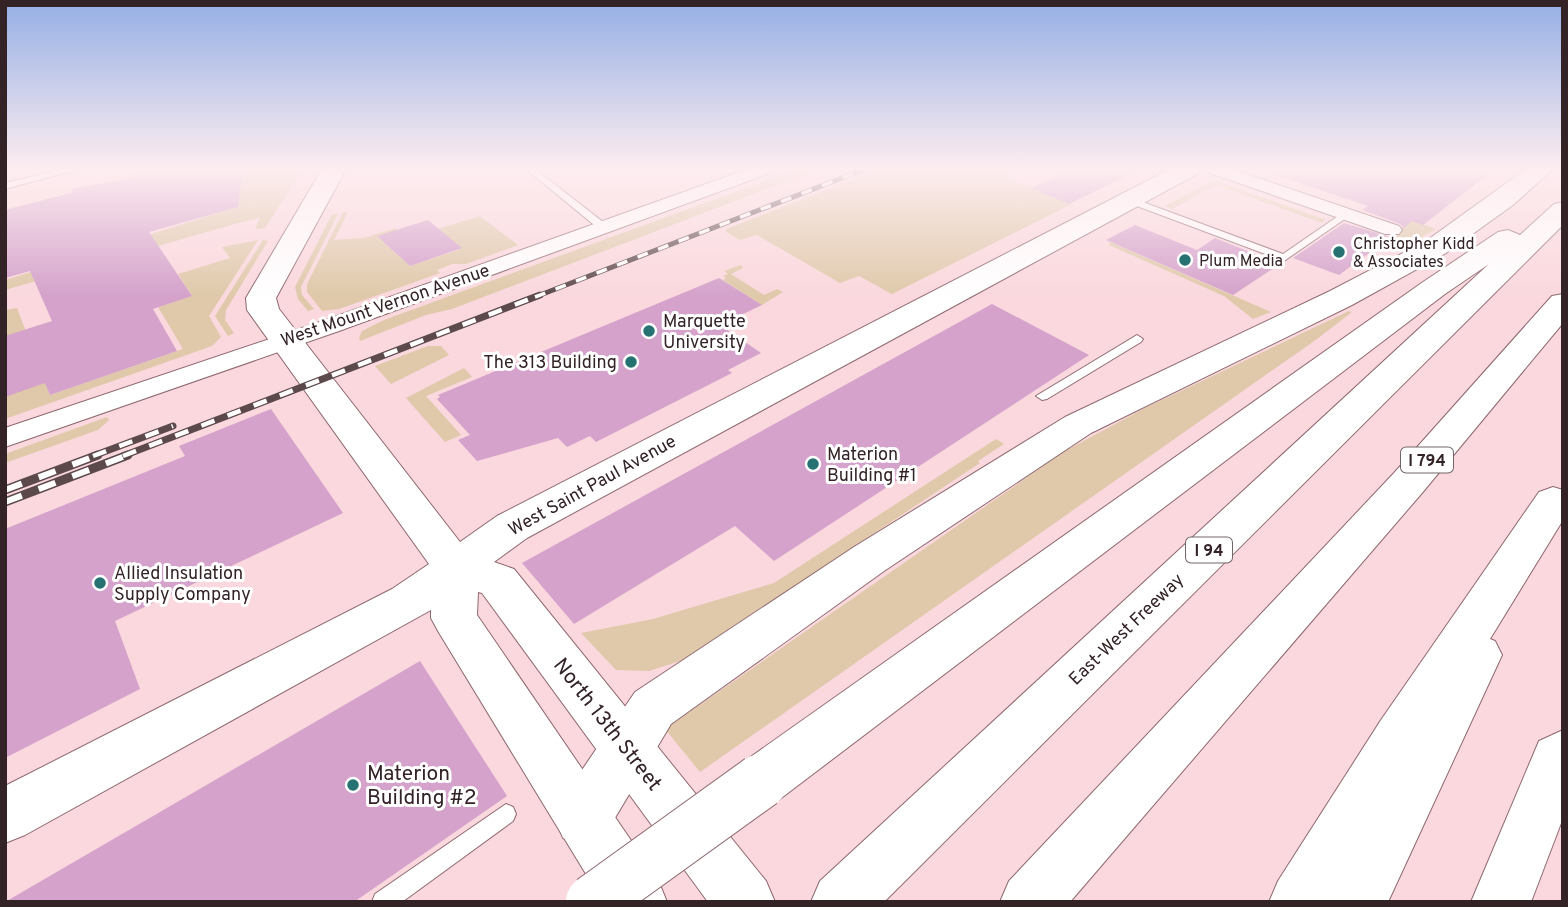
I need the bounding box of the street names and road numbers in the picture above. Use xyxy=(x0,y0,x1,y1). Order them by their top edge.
street label: West Mount Vernon Avenue xyxy=(278,260,493,353)
street label: West Saint Paul Avenue xyxy=(505,431,681,542)
road number: I 794 xyxy=(1401,447,1453,472)
road number: I 94 xyxy=(1186,538,1232,562)
street label: East-West Freeway xyxy=(1065,569,1189,691)
street label: North 13th Street xyxy=(546,653,667,797)

